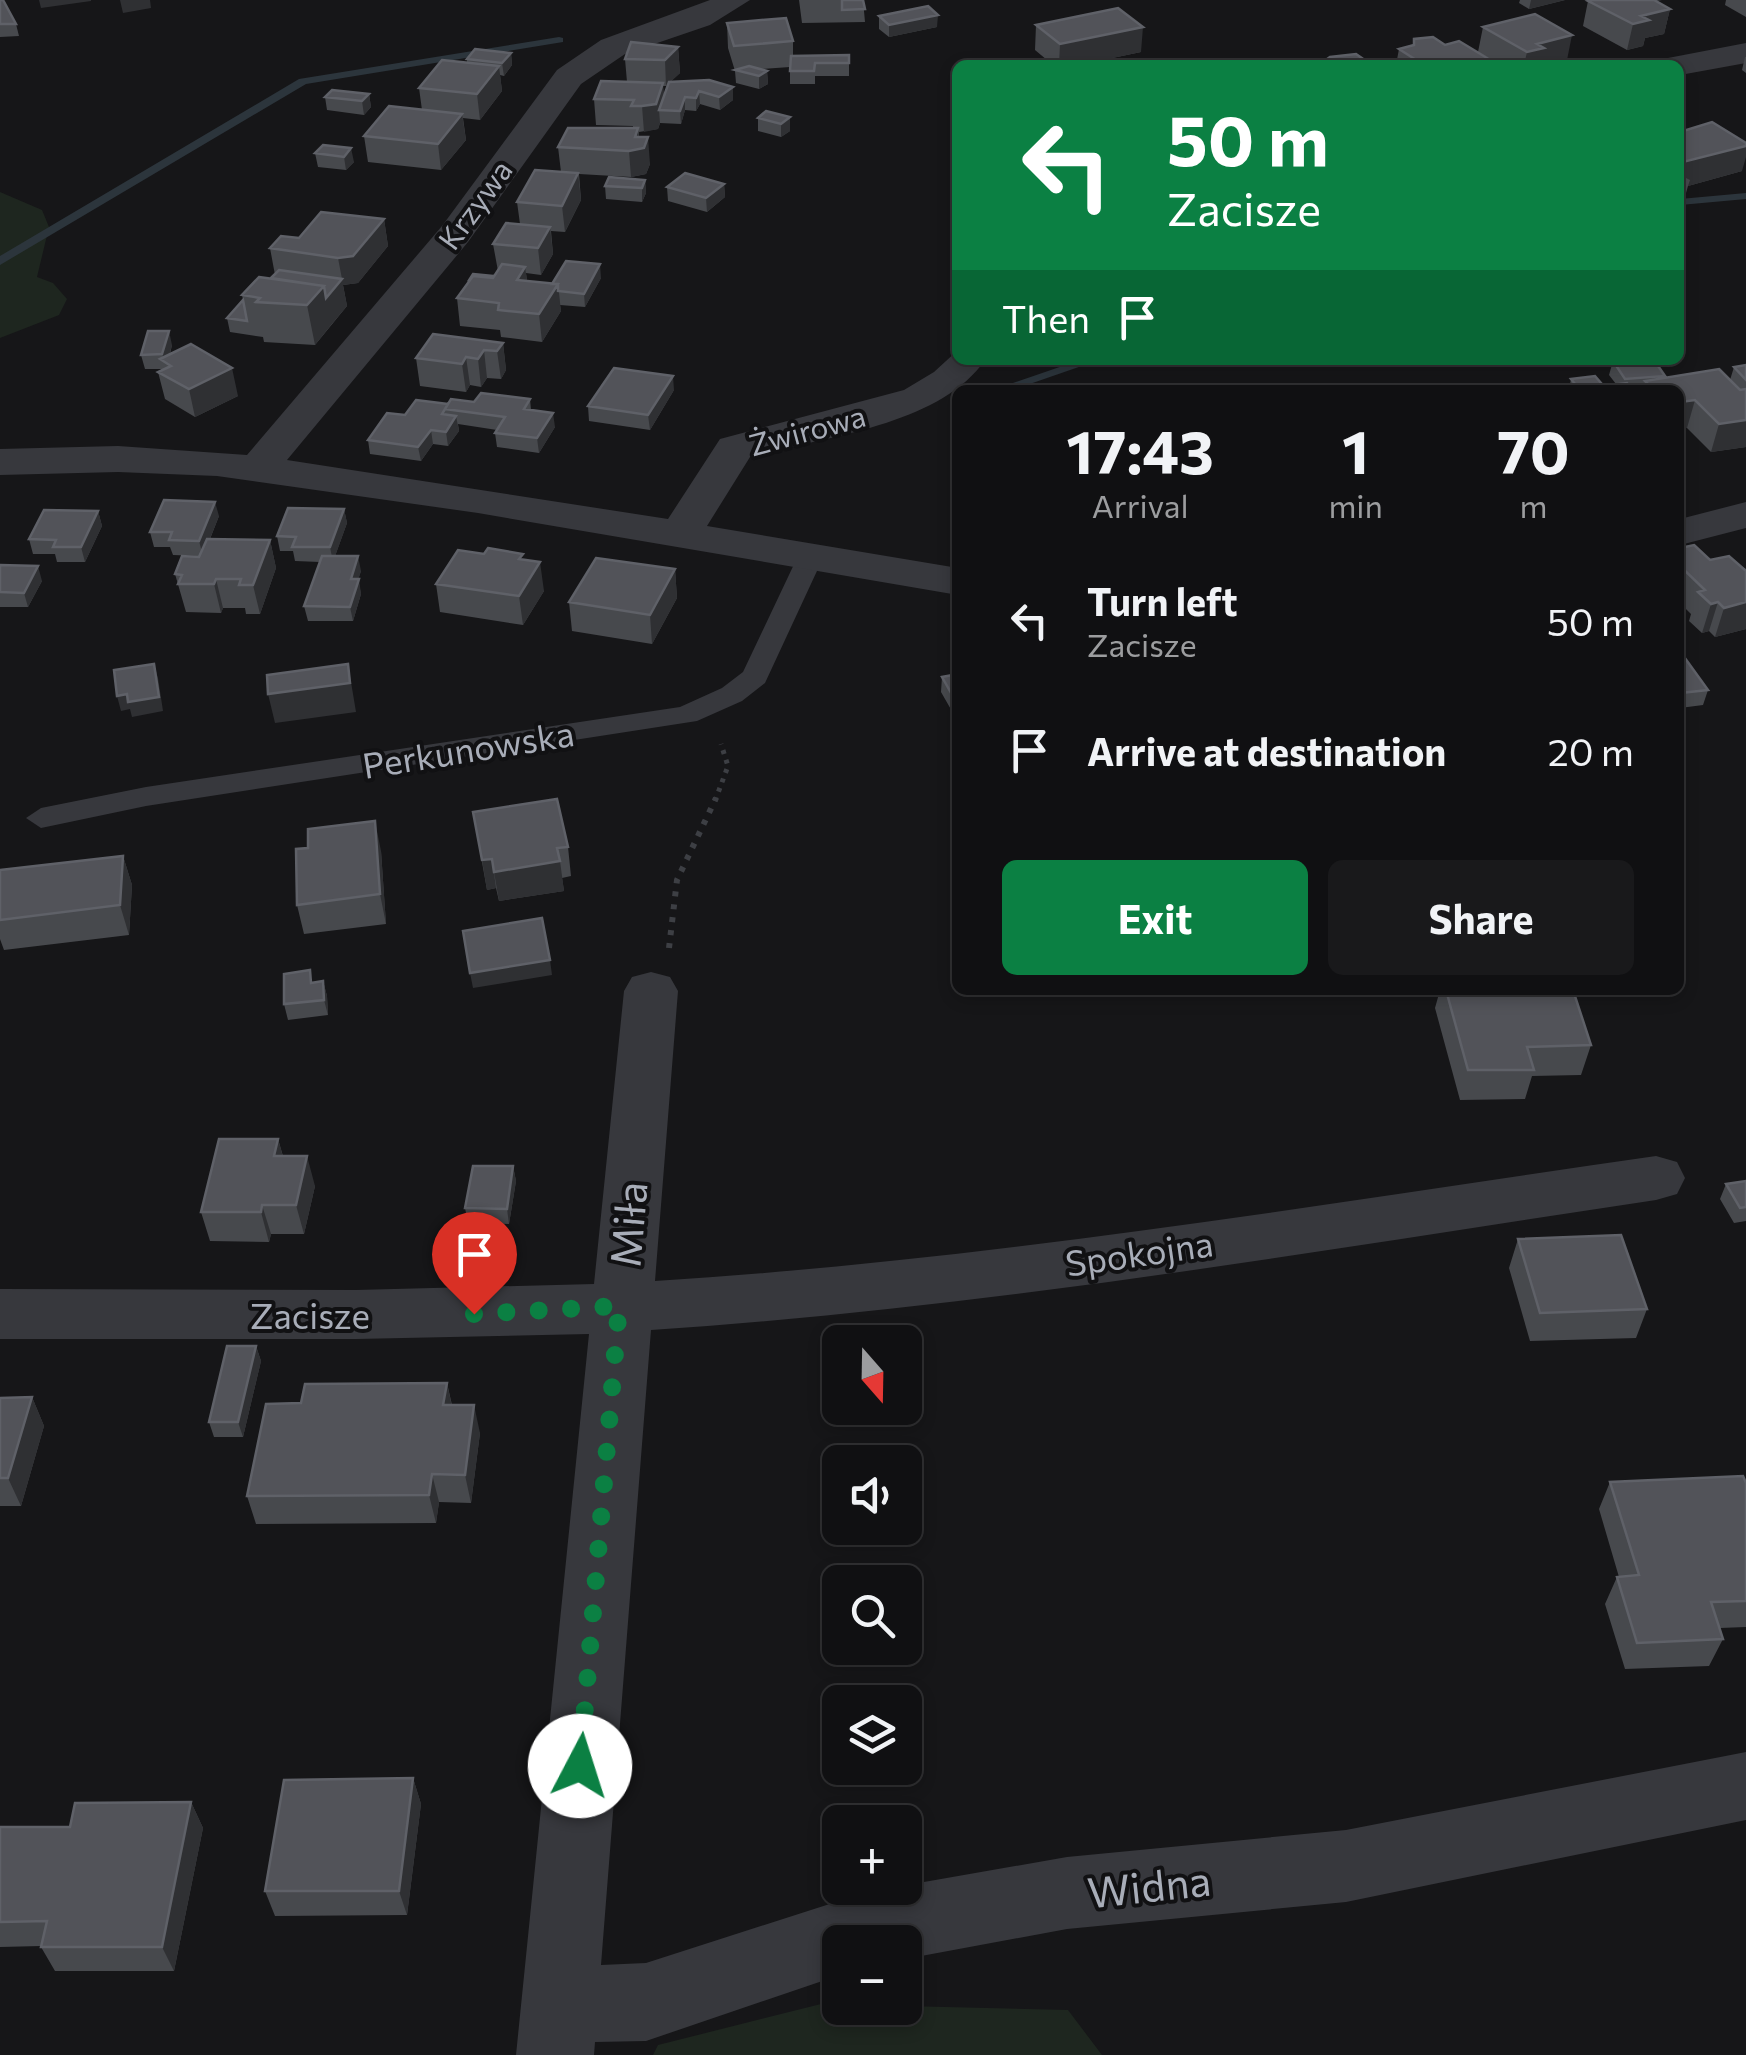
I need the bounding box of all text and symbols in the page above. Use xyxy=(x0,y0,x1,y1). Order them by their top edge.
text: 50 m xyxy=(1167,95,1329,180)
icon: left xyxy=(1002,100,1132,230)
street label: Krzywa xyxy=(429,152,519,256)
text: Zacisze xyxy=(1167,180,1321,235)
icon: arrive xyxy=(1110,290,1165,345)
text: Then xyxy=(1002,294,1090,341)
street label: Żwirowa xyxy=(745,396,869,462)
text: 17:43 xyxy=(1066,413,1214,486)
text: 1 xyxy=(1342,413,1369,486)
text: 70 xyxy=(1497,413,1570,486)
text: Arrival xyxy=(1092,485,1189,525)
text: min xyxy=(1328,485,1383,525)
text: m xyxy=(1519,485,1547,525)
text: Turn left xyxy=(1087,577,1238,624)
icon: left xyxy=(1002,593,1057,648)
text: 50 m xyxy=(1547,597,1634,644)
text: Zacisze xyxy=(1087,624,1197,664)
street label: Perkunowska xyxy=(359,710,577,786)
icon: arrive xyxy=(1002,723,1057,778)
text: Arrive at destination xyxy=(1087,727,1446,774)
text: 20 m xyxy=(1548,727,1634,774)
button: Exit xyxy=(1002,860,1308,975)
button: Share xyxy=(1328,860,1634,975)
street label: Miła xyxy=(597,1179,657,1269)
pin xyxy=(432,1212,517,1315)
street label: Spokojna xyxy=(1062,1220,1216,1284)
icon: arrive xyxy=(447,1227,502,1282)
street label: Zacisze xyxy=(250,1293,370,1336)
north arrow xyxy=(822,1325,922,1425)
map controls xyxy=(822,1325,922,2025)
button: sound xyxy=(822,1445,922,1545)
button: search xyxy=(822,1565,922,1665)
button: layers xyxy=(822,1685,922,1785)
position arrow xyxy=(528,1714,632,1818)
button: + xyxy=(822,1805,922,1905)
street label: Widna xyxy=(1085,1853,1213,1917)
button: − xyxy=(822,1925,922,2025)

